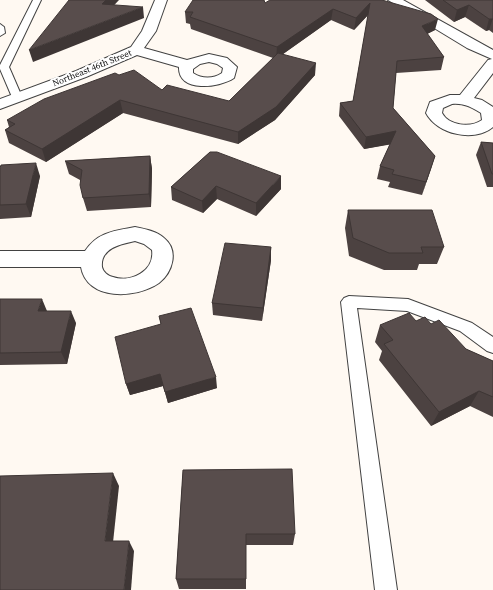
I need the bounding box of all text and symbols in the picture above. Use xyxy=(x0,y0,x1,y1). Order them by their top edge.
street label: Northeast 46th Street xyxy=(51,47,133,89)

